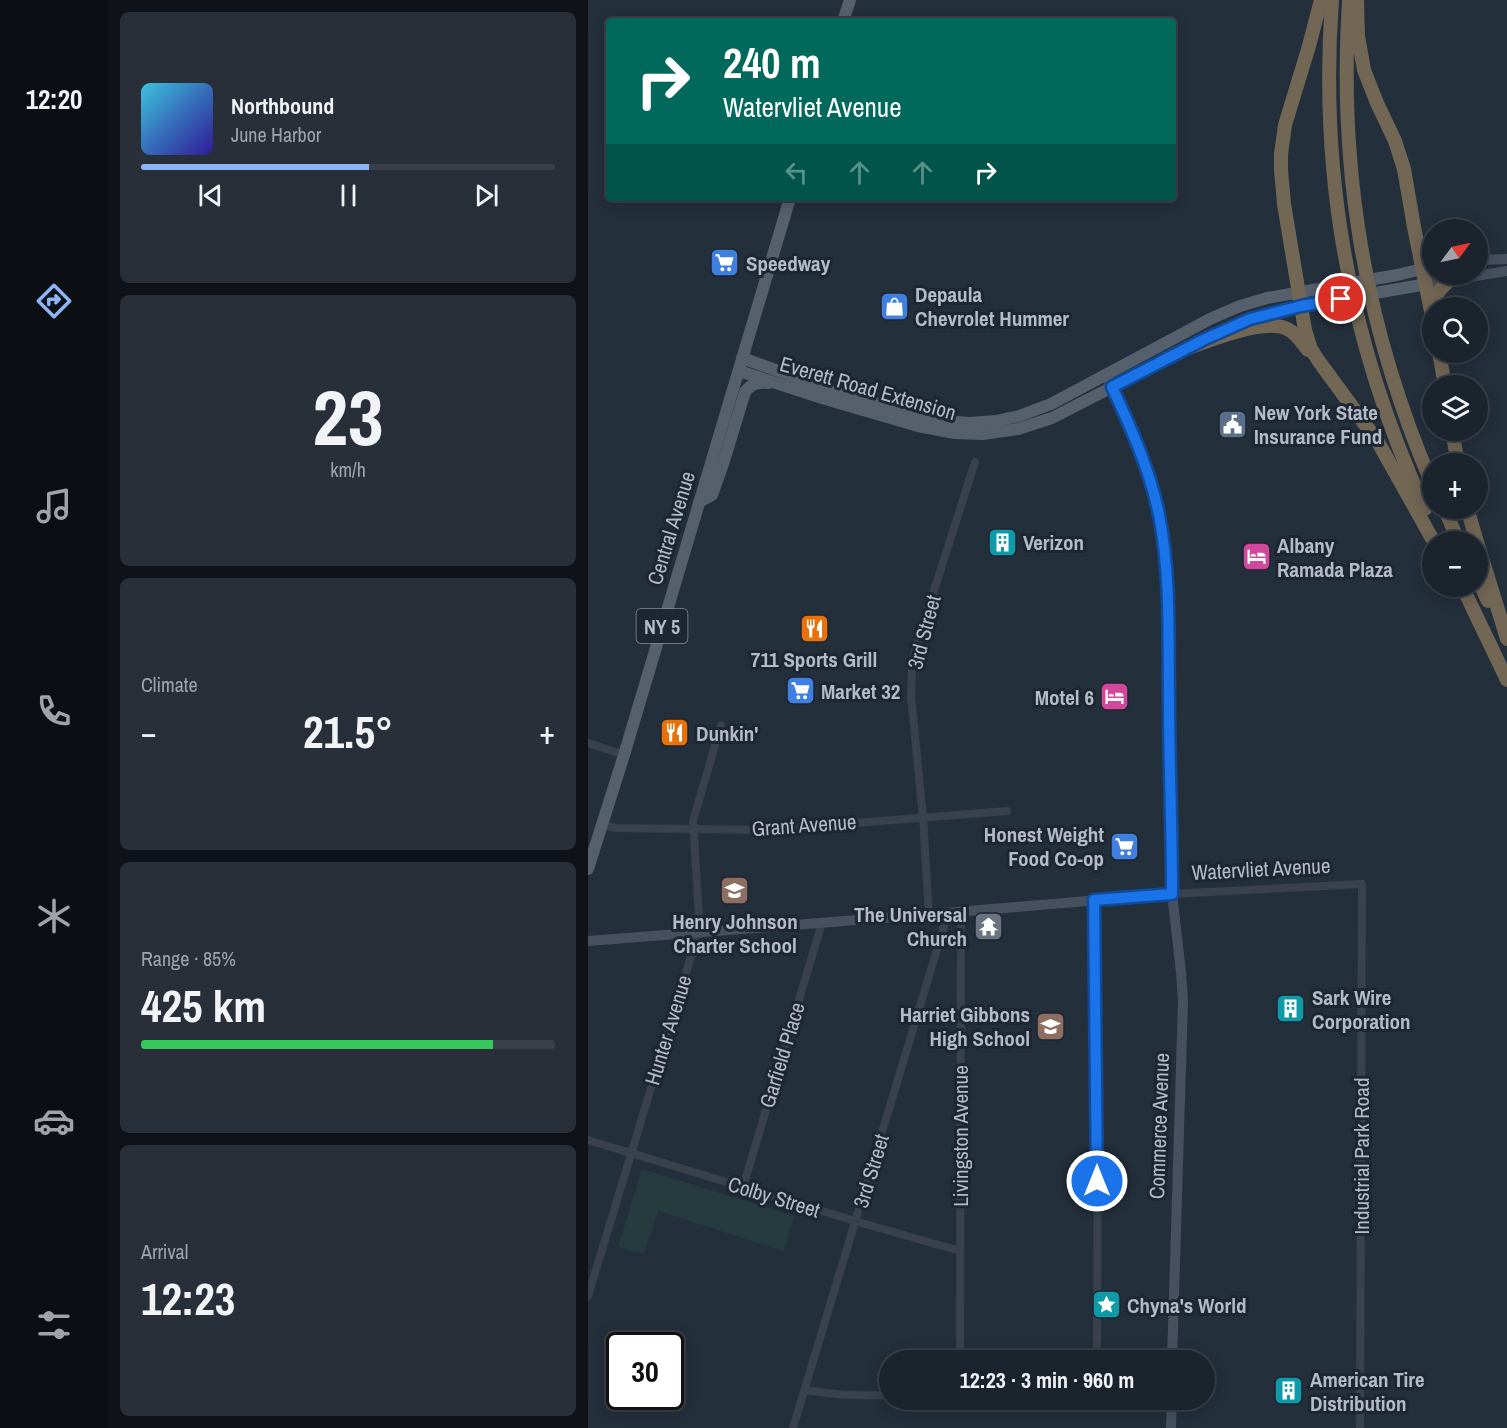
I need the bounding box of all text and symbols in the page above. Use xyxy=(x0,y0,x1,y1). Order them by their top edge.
text: 240 m xyxy=(723,35,821,91)
icon: right xyxy=(624,42,702,120)
text: 12:20 xyxy=(26,81,82,117)
text: Watervliet Avenue xyxy=(723,89,902,125)
text: Northbound xyxy=(231,91,334,121)
text: June Harbor xyxy=(231,121,321,148)
icon: left xyxy=(780,156,813,189)
icon: ahead xyxy=(843,156,876,189)
icon: ahead xyxy=(906,156,939,189)
icon: right xyxy=(969,156,1002,189)
icon: previous xyxy=(194,179,227,212)
icon: pause xyxy=(332,179,365,212)
icon: next xyxy=(470,179,503,212)
north arrow xyxy=(1422,219,1488,285)
map controls xyxy=(1422,219,1488,597)
supermarket icon: Speedway xyxy=(709,247,741,279)
place label: Speedway xyxy=(746,249,831,278)
pin xyxy=(1315,273,1366,324)
icon: directions xyxy=(33,280,75,322)
place label: Depaula Chevrolet Hummer xyxy=(915,280,1069,333)
icon: arrive xyxy=(1324,282,1357,315)
shop icon: Depaula Chevrolet Hummer xyxy=(878,290,910,322)
button: search xyxy=(1422,297,1488,363)
street label: Everett Road Extension xyxy=(777,349,959,427)
text: 23 xyxy=(312,364,384,469)
button: layers xyxy=(1422,375,1488,441)
place label: New York State Insurance Fund xyxy=(1254,398,1382,451)
public building icon: New York State Insurance Fund xyxy=(1217,408,1249,440)
button: + xyxy=(1422,453,1488,519)
text: km/h xyxy=(330,456,366,483)
street label: Central Avenue xyxy=(640,468,702,588)
icon: music xyxy=(33,485,75,527)
building icon: Verizon xyxy=(986,526,1018,558)
place label: Verizon xyxy=(1023,528,1084,557)
place label: Albany Ramada Plaza xyxy=(1277,531,1393,584)
button: − xyxy=(1422,531,1488,597)
hotel icon: Albany Ramada Plaza xyxy=(1240,541,1272,573)
street label: 3rd Street xyxy=(900,592,948,672)
road number: NY 5 xyxy=(636,609,688,643)
restaurant icon: 711 Sports Grill xyxy=(798,612,830,644)
place label: 711 Sports Grill xyxy=(751,645,877,674)
text: Climate xyxy=(141,671,198,698)
supermarket icon: Market 32 xyxy=(784,675,816,707)
place label: Market 32 xyxy=(821,677,900,706)
hotel icon: Motel 6 xyxy=(1099,681,1131,713)
place label: Motel 6 xyxy=(1035,683,1094,712)
icon: phone xyxy=(33,690,75,732)
text: 21.5° xyxy=(303,701,393,762)
text: − xyxy=(141,710,157,754)
text: + xyxy=(539,710,555,754)
restaurant icon: Dunkin' xyxy=(659,717,691,749)
place label: Dunkin' xyxy=(696,719,758,748)
street label: Grant Avenue xyxy=(751,807,857,843)
place label: Honest Weight Food Co-op xyxy=(984,820,1104,873)
supermarket icon: Honest Weight Food Co-op xyxy=(1109,830,1141,862)
street label: Watervliet Avenue xyxy=(1191,851,1331,887)
school or university icon: Henry Johnson Charter School xyxy=(719,874,751,906)
icon: climate xyxy=(33,895,75,937)
place label: The Universal Church xyxy=(854,900,967,953)
place label: Henry Johnson Charter School xyxy=(672,907,798,960)
temple icon: The Universal Church xyxy=(972,910,1004,942)
text: Range · 85% xyxy=(141,945,236,972)
street label: Hunter Avenue xyxy=(638,971,698,1089)
text: 425 km xyxy=(141,975,266,1036)
place label: Sark Wire Corporation xyxy=(1312,983,1411,1036)
building icon: Sark Wire Corporation xyxy=(1275,993,1307,1025)
street label: Garfield Place xyxy=(752,999,812,1111)
place label: Harriet Gibbons High School xyxy=(900,1000,1030,1053)
school or university icon: Harriet Gibbons High School xyxy=(1035,1010,1067,1042)
street label: Commerce Avenue xyxy=(1142,1052,1176,1200)
street label: Livingston Avenue xyxy=(946,1065,975,1207)
street label: Industrial Park Road xyxy=(1347,1078,1376,1234)
icon: car xyxy=(33,1100,75,1142)
street label: 3rd Street xyxy=(846,1130,896,1211)
position arrow xyxy=(1065,1149,1129,1213)
street label: Colby Street xyxy=(724,1169,824,1225)
text: Arrival xyxy=(141,1238,188,1265)
text: 12:23 xyxy=(141,1268,235,1329)
place icon: Chyna's World xyxy=(1090,1289,1122,1321)
place label: Chyna's World xyxy=(1127,1291,1247,1320)
icon: filters xyxy=(33,1304,75,1346)
speed limit sign: 30 xyxy=(606,1332,684,1410)
text: 12:23 · 3 min · 960 m xyxy=(960,1365,1134,1395)
place label: American Tire Distribution xyxy=(1310,1365,1425,1418)
building icon: American Tire Distribution xyxy=(1273,1375,1305,1407)

